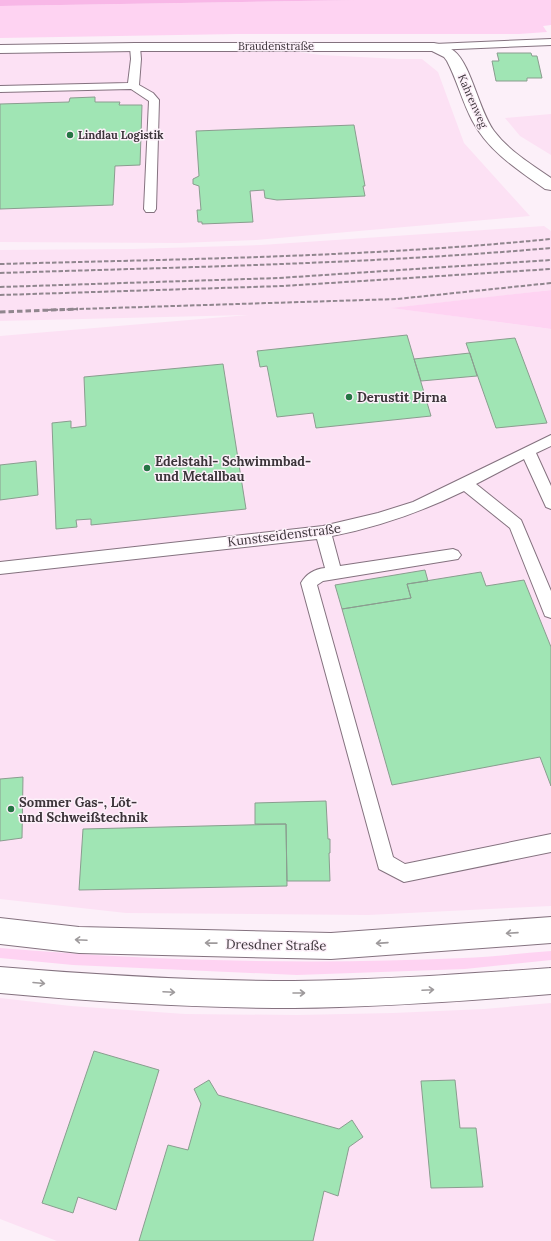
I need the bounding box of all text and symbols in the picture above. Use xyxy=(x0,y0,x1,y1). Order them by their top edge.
street label: Braudenstraße xyxy=(238,39,314,53)
street label: Kahrenweg xyxy=(455,72,491,131)
place label: Lindlau Logistik xyxy=(78,128,164,142)
marker: Lindlau Logistik xyxy=(65,130,75,140)
place label: Derustit Pirna xyxy=(357,389,447,406)
marker: Derustit Pirna xyxy=(344,392,354,402)
place label: Edelstahl- Schwimmbad- und Metallbau xyxy=(155,453,311,485)
marker: Edelstahl- Schwimmbad- und Metallbau xyxy=(142,463,152,473)
street label: Kunstseidenstraße xyxy=(226,520,342,550)
place label: Sommer Gas-, Löt- und Schweißtechnik xyxy=(19,794,148,826)
marker: Sommer Gas-, Löt- und Schweißtechnik xyxy=(6,804,16,814)
one-way arrow xyxy=(506,930,519,937)
one-way arrow xyxy=(75,936,88,943)
street label: Dresdner Straße xyxy=(226,936,326,954)
one-way arrow xyxy=(376,939,389,946)
one-way arrow xyxy=(205,940,218,947)
one-way arrow xyxy=(32,980,45,987)
one-way arrow xyxy=(421,986,434,994)
one-way arrow xyxy=(162,988,175,995)
one-way arrow xyxy=(292,989,305,997)

